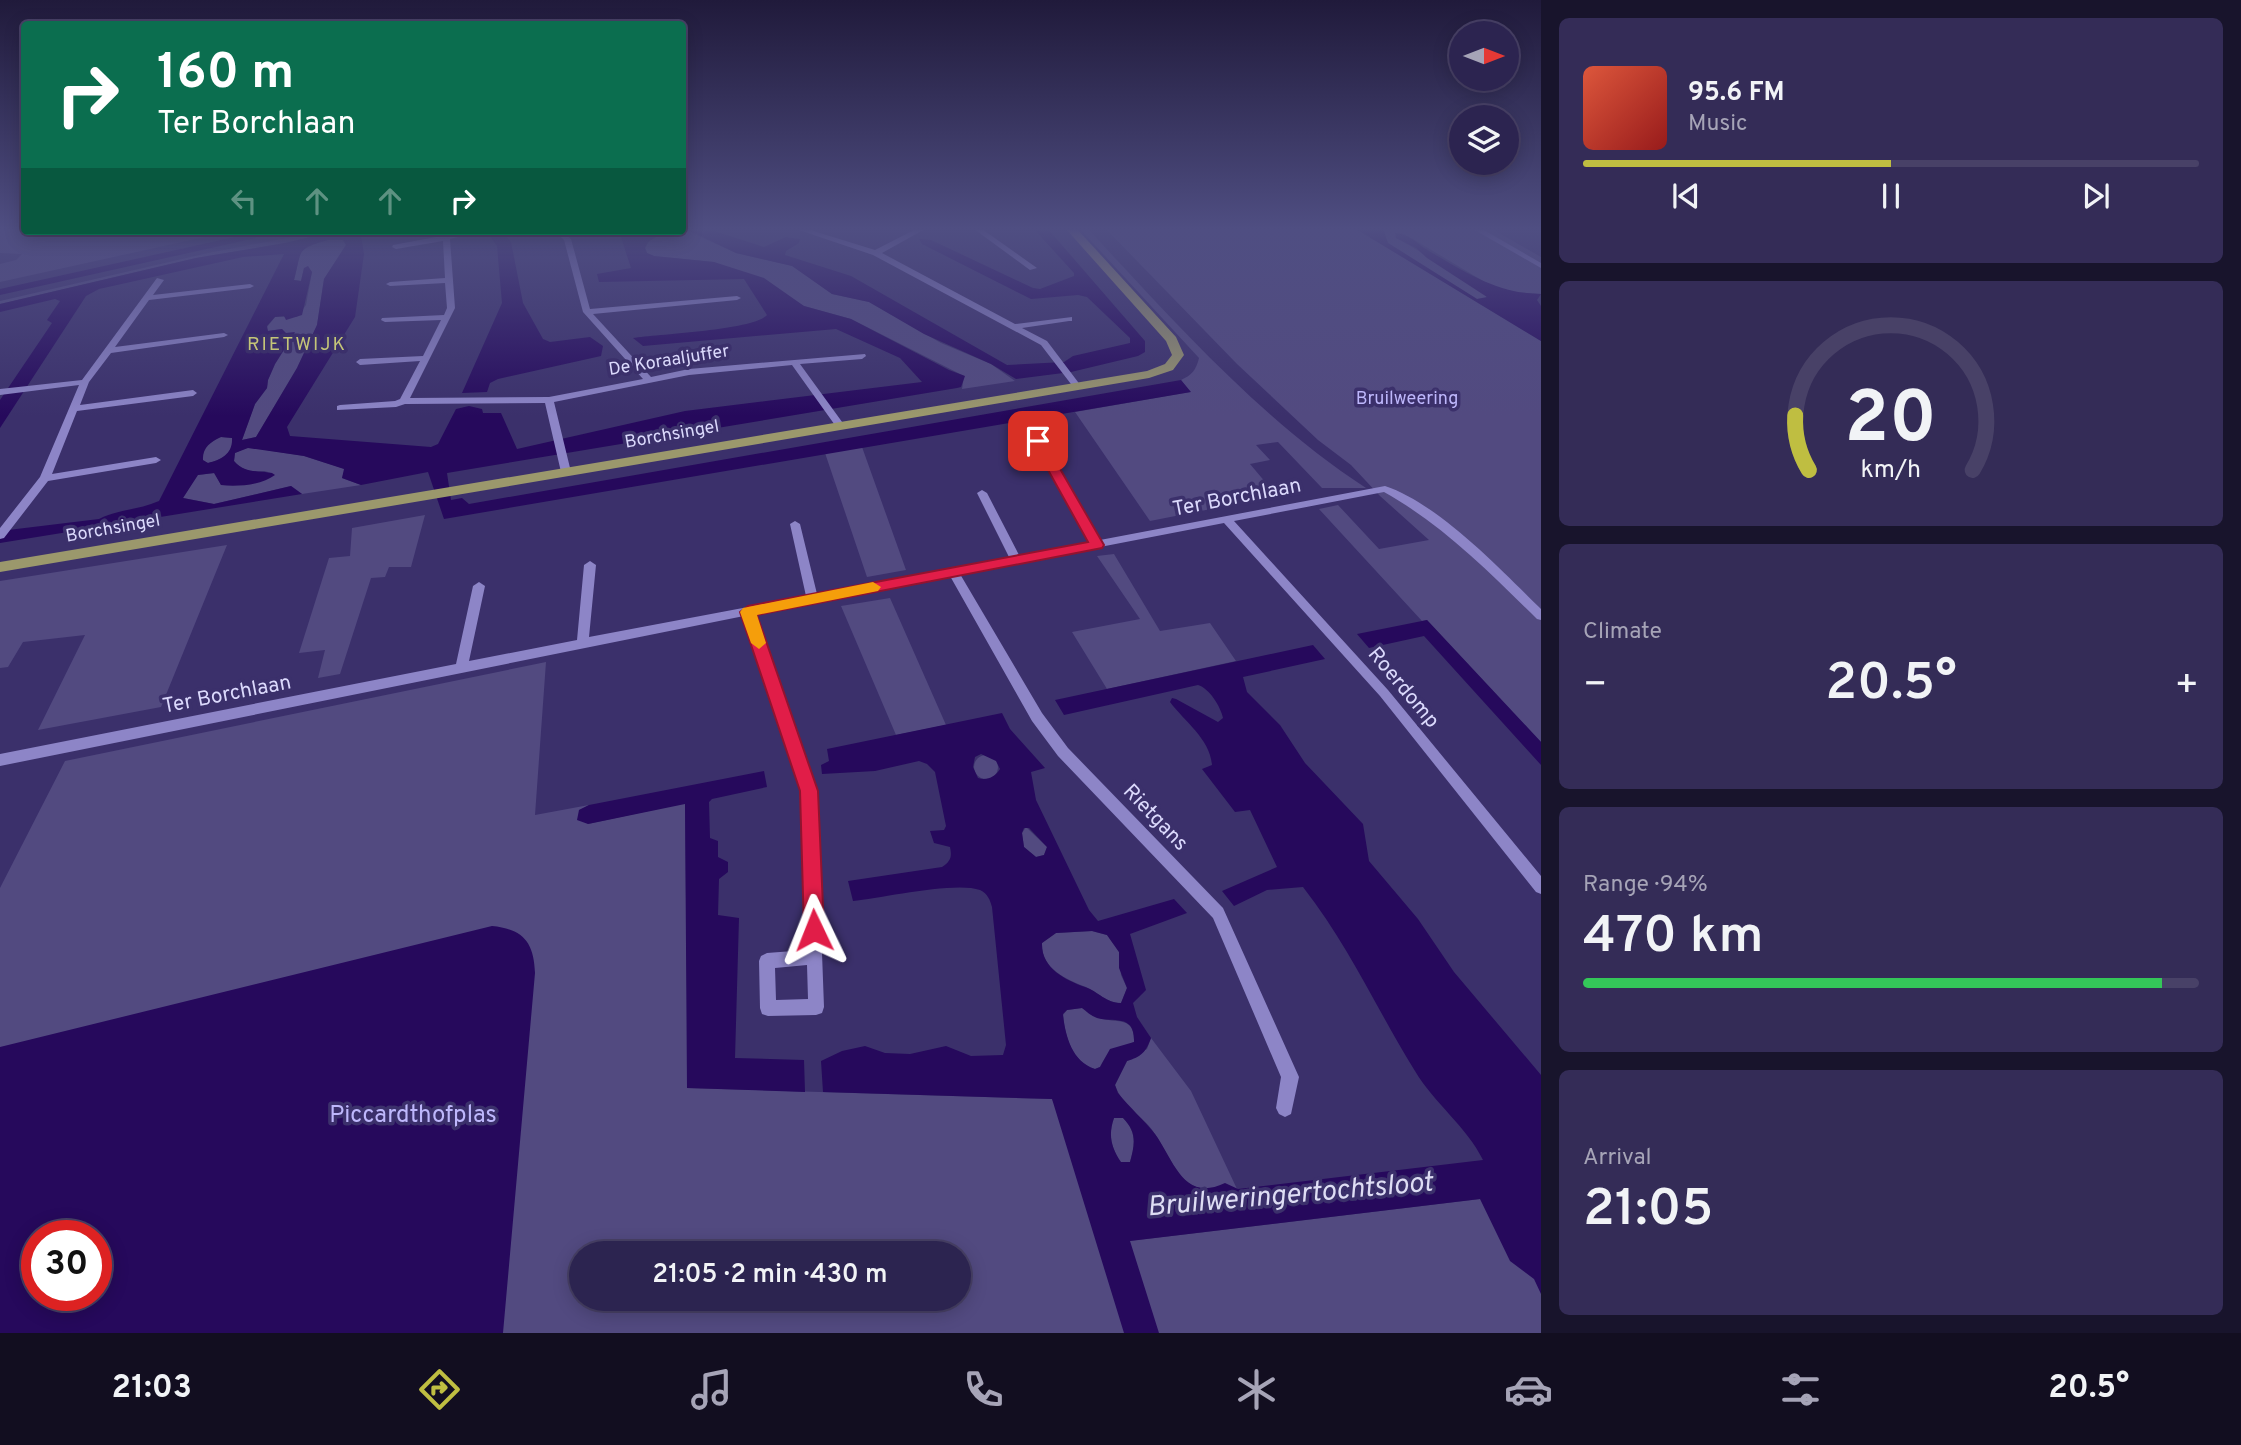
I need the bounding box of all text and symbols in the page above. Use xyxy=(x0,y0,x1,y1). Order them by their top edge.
north arrow xyxy=(1449,21,1519,91)
map controls xyxy=(1449,21,1519,175)
text: 160 m xyxy=(157,44,294,106)
icon: right xyxy=(42,49,133,140)
text: 95.6 FM xyxy=(1688,77,1785,110)
text: Ter Borchlaan xyxy=(157,105,356,145)
button: layers xyxy=(1449,105,1519,175)
text: Music xyxy=(1688,110,1748,139)
icon: previous xyxy=(1667,177,1705,215)
icon: pause xyxy=(1872,177,1910,215)
icon: next xyxy=(2077,177,2115,215)
icon: left xyxy=(225,182,263,220)
icon: ahead xyxy=(298,182,336,220)
icon: ahead xyxy=(371,182,409,220)
icon: right xyxy=(444,182,482,220)
district label: RIETWIJK xyxy=(247,333,347,357)
street label: De Koraaljuffer xyxy=(607,340,731,382)
text: 20 xyxy=(1845,376,1937,468)
park label: Bruilweering xyxy=(1356,388,1458,411)
pin xyxy=(1008,411,1068,471)
street label: Borchsingel xyxy=(623,415,721,455)
icon: arrive xyxy=(1019,422,1057,460)
text: km/h xyxy=(1861,454,1921,486)
street label: Ter Borchlaan xyxy=(1170,472,1304,524)
street label: Borchsingel xyxy=(64,509,162,549)
text: Climate xyxy=(1583,618,1662,647)
street label: Roerdomp xyxy=(1361,642,1445,734)
text: 20.5° xyxy=(1825,652,1957,718)
text: − xyxy=(1583,662,1608,711)
text: + xyxy=(2174,662,2199,711)
street label: Ter Borchlaan xyxy=(160,669,294,721)
street label: Rietgans xyxy=(1116,779,1194,857)
text: Range · 94% xyxy=(1583,871,1708,900)
position arrow xyxy=(777,893,851,967)
text: 470 km xyxy=(1583,905,1764,971)
park label: Piccardthofplas xyxy=(329,1101,497,1131)
text: Arrival xyxy=(1583,1144,1652,1173)
water label: Bruilweringertochtsloot xyxy=(1146,1165,1436,1226)
text: 21:05 xyxy=(1583,1178,1713,1244)
speed limit sign: 30 xyxy=(21,1220,112,1311)
text: 21:05 · 2 min · 430 m xyxy=(652,1259,888,1292)
icon: directions xyxy=(415,1365,464,1414)
icon: music xyxy=(687,1365,736,1414)
icon: phone xyxy=(959,1365,1008,1414)
icon: climate xyxy=(1232,1365,1281,1414)
icon: car xyxy=(1504,1365,1553,1414)
icon: filters xyxy=(1776,1365,1825,1414)
text: 21:03 xyxy=(112,1369,192,1409)
text: 20.5° xyxy=(2048,1369,2129,1409)

